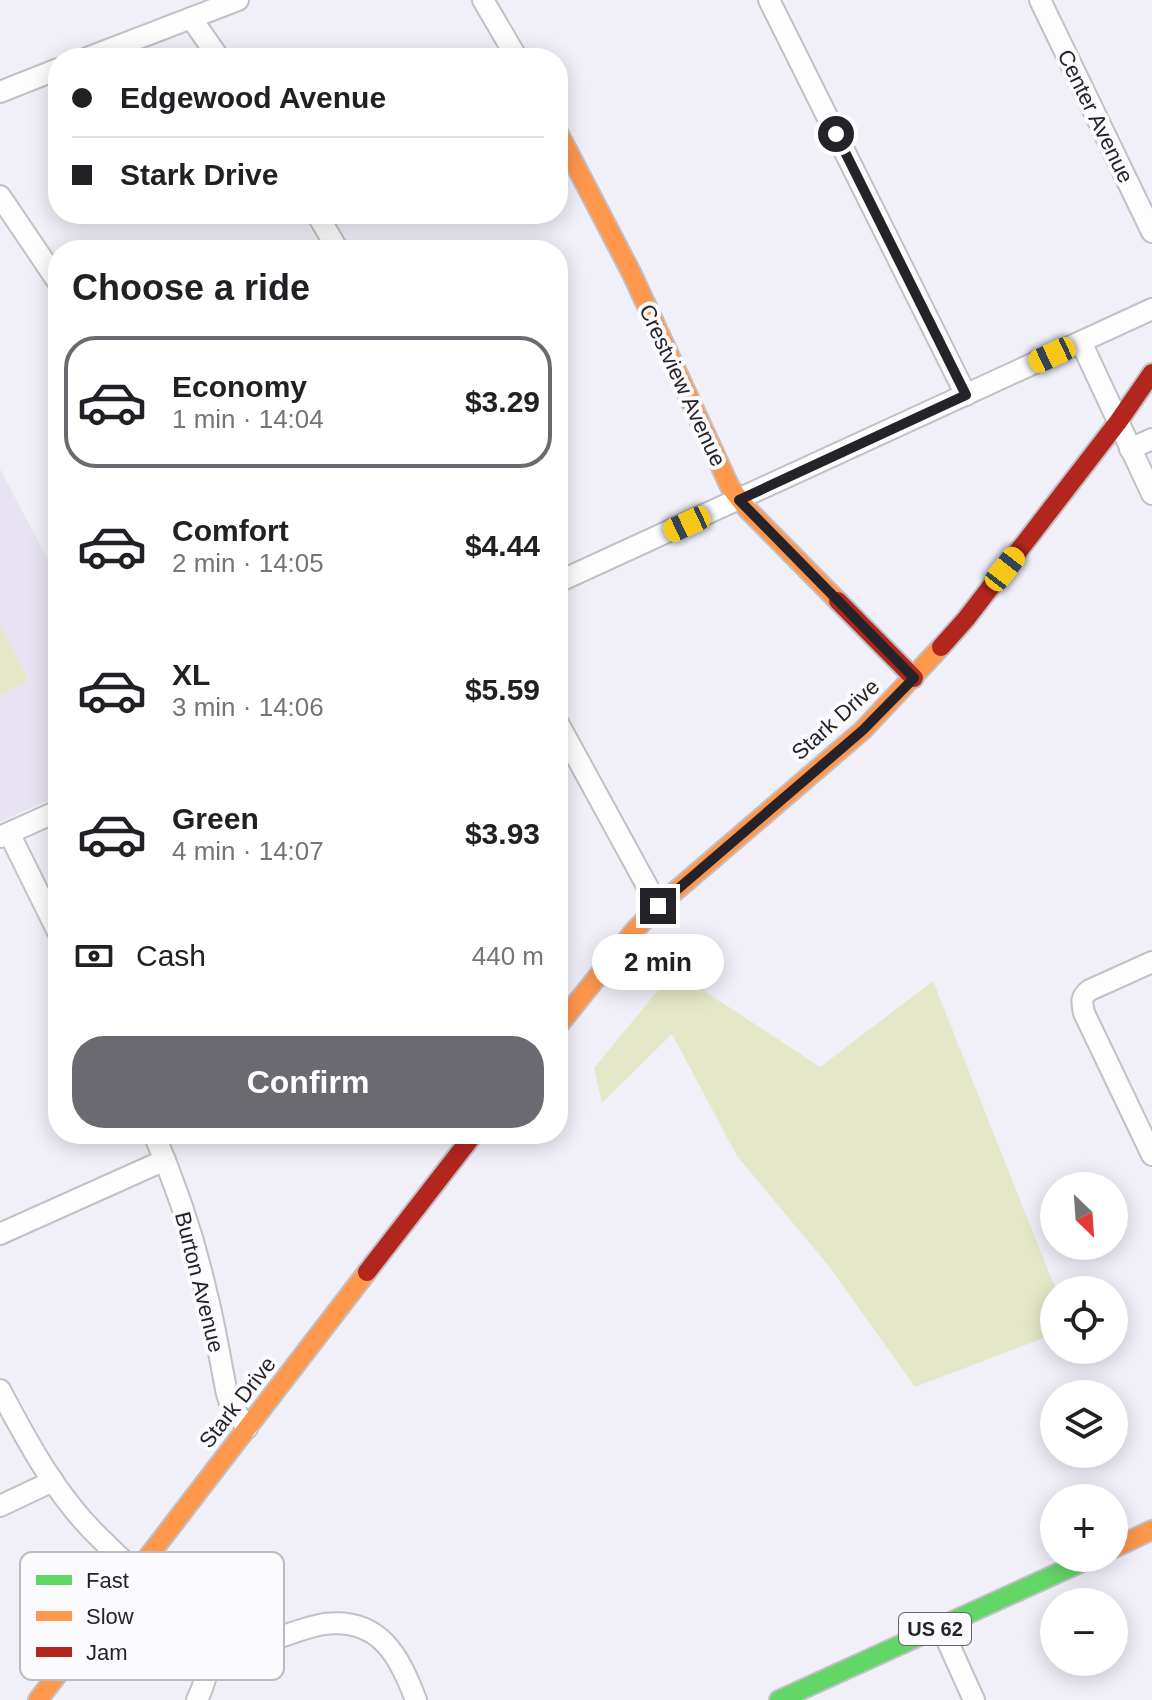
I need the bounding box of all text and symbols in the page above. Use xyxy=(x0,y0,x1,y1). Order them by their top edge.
street label: Center Avenue xyxy=(1052,46,1139,187)
text: Edgewood Avenue xyxy=(120,81,386,114)
route start xyxy=(818,116,854,152)
text: Stark Drive xyxy=(120,158,278,191)
text: Choose a ride xyxy=(72,267,310,308)
street label: Crestview Avenue xyxy=(634,300,731,470)
car xyxy=(1025,334,1079,376)
icon: car xyxy=(76,366,148,438)
text: Economy xyxy=(172,370,307,403)
text: $3.29 xyxy=(465,385,540,418)
text: 1 min · 14:04 xyxy=(172,404,324,434)
car xyxy=(660,503,714,545)
icon: car xyxy=(76,510,148,582)
text: Comfort xyxy=(172,514,289,547)
text: $4.44 xyxy=(465,529,540,562)
car xyxy=(981,543,1029,595)
text: 2 min · 14:05 xyxy=(172,548,324,578)
icon: car xyxy=(76,654,148,726)
text: XL xyxy=(172,658,210,691)
text: $5.59 xyxy=(465,673,540,706)
street label: Stark Drive xyxy=(787,674,884,765)
text: 3 min · 14:06 xyxy=(172,692,324,722)
icon: car xyxy=(76,798,148,870)
text: Green xyxy=(172,802,259,835)
text: $3.93 xyxy=(465,817,540,850)
text: 4 min · 14:07 xyxy=(172,836,324,866)
route end xyxy=(640,888,676,924)
icon: cash xyxy=(72,934,116,978)
callout: 2 min xyxy=(592,934,724,990)
text: Cash xyxy=(136,939,206,972)
text: 440 m xyxy=(472,941,544,971)
text: 2 min xyxy=(624,947,692,977)
button: Confirm xyxy=(72,1036,544,1128)
north arrow xyxy=(1040,1172,1128,1260)
map controls xyxy=(1040,1172,1128,1676)
street label: Burton Avenue xyxy=(170,1209,229,1355)
button: locate xyxy=(1040,1276,1128,1364)
street label: Stark Drive xyxy=(194,1352,281,1453)
button: layers xyxy=(1040,1380,1128,1468)
button: + xyxy=(1040,1484,1128,1572)
legend xyxy=(20,1552,284,1680)
text: Fast xyxy=(86,1568,129,1593)
button: − xyxy=(1040,1588,1128,1676)
text: Slow xyxy=(86,1604,134,1629)
road number: US 62 xyxy=(899,1613,971,1645)
text: Jam xyxy=(86,1640,128,1665)

